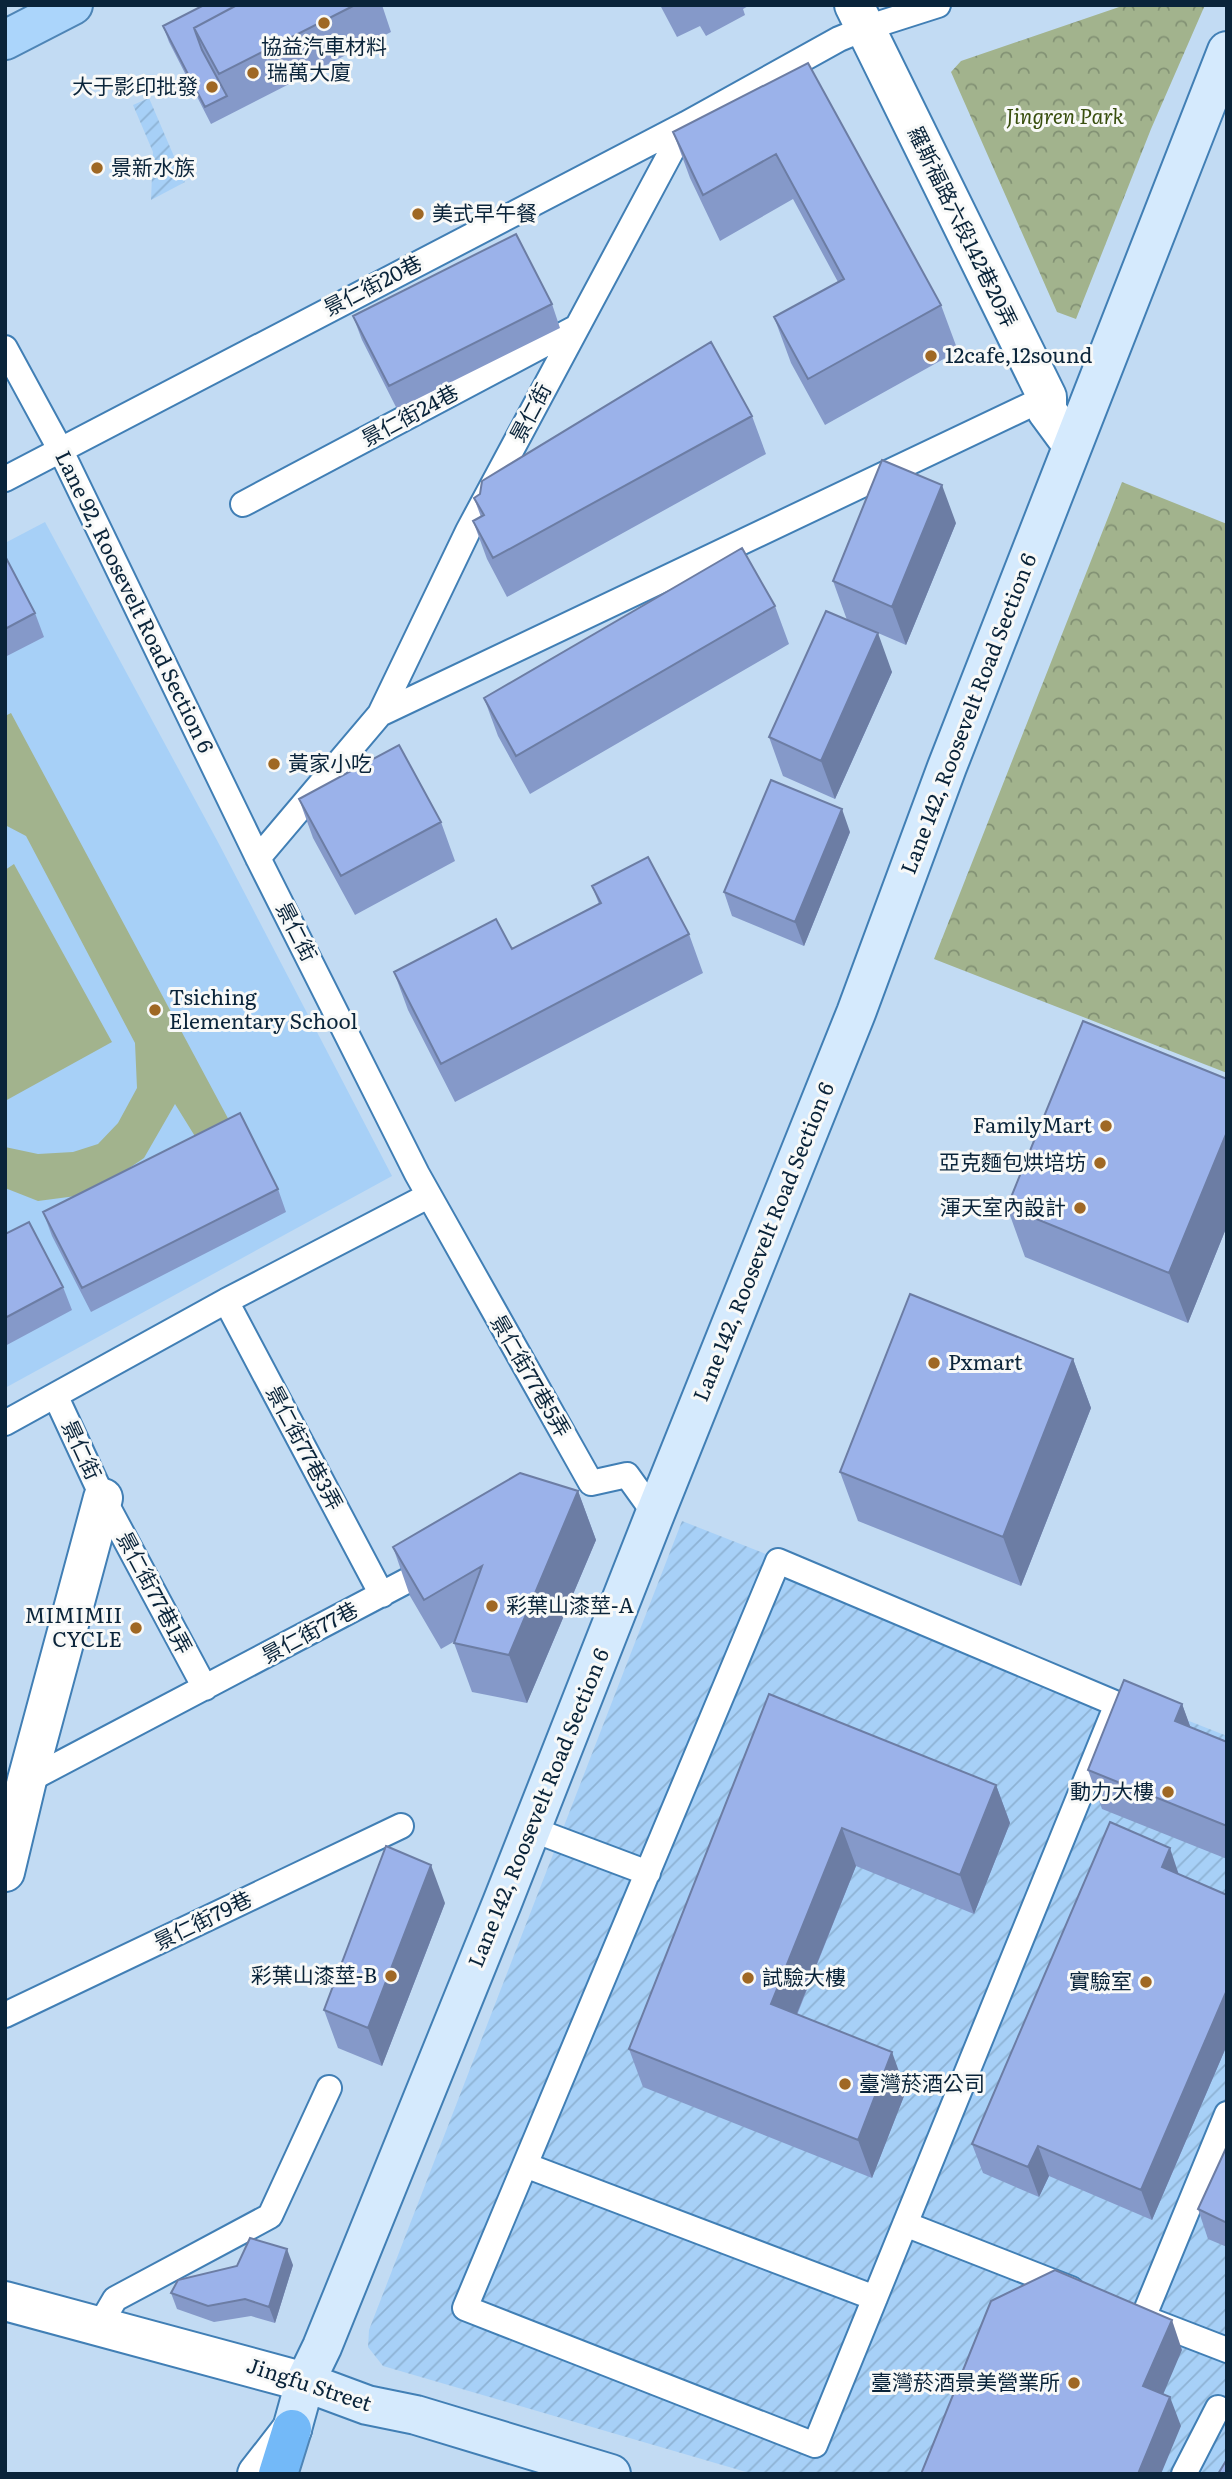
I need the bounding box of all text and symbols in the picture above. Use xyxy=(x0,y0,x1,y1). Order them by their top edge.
marker: 協益汽車材料 xyxy=(316,15,332,31)
place label: 協益汽車材料 xyxy=(261,29,387,60)
place label: 瑞萬大廈 xyxy=(267,55,351,86)
marker: 瑞萬大廈 xyxy=(245,65,261,81)
place label: 大于影印批發 xyxy=(72,69,198,100)
marker: 大于影印批發 xyxy=(204,79,220,95)
park label: Jingren Park xyxy=(1006,99,1124,130)
street label: 羅斯福路六段142巷20弄 xyxy=(902,120,1027,332)
place label: 景新水族 xyxy=(111,150,195,181)
marker: 景新水族 xyxy=(89,160,105,176)
place label: 美式早午餐 xyxy=(432,196,537,227)
marker: 美式早午餐 xyxy=(410,206,426,222)
street label: 景仁街20巷 xyxy=(317,246,426,322)
place label: 12cafe,12sound xyxy=(945,338,1092,369)
marker: 12cafe,12sound xyxy=(923,348,939,364)
street label: 景仁街24巷 xyxy=(355,375,463,452)
street label: 景仁街 xyxy=(500,377,557,447)
street label: Lane 92, Roosevelt Road Section 6 xyxy=(49,445,223,757)
street label: Lane 142, Roosevelt Road Section 6 xyxy=(891,548,1042,878)
place label: 黃家小吃 xyxy=(288,746,372,777)
marker: 黃家小吃 xyxy=(266,756,282,772)
street label: 景仁街 xyxy=(270,896,326,966)
place label: Tsiching Elementary School xyxy=(169,980,358,1035)
marker: Tsiching Elementary School xyxy=(147,1002,163,1018)
street label: Lane 142, Roosevelt Road Section 6 xyxy=(683,1077,840,1405)
place label: FamilyMart xyxy=(973,1108,1093,1139)
marker: FamilyMart xyxy=(1098,1118,1114,1134)
place label: 亞克麵包烘培坊 xyxy=(939,1145,1086,1176)
marker: 亞克麵包烘培坊 xyxy=(1092,1155,1108,1171)
place label: 渾天室內設計 xyxy=(940,1190,1066,1221)
marker: 渾天室內設計 xyxy=(1072,1200,1088,1216)
street label: 景仁街77巷5弄 xyxy=(484,1308,580,1442)
place label: Pxmart xyxy=(948,1345,1023,1376)
marker: Pxmart xyxy=(926,1355,942,1371)
street label: 景仁街77巷3弄 xyxy=(260,1379,352,1515)
street label: 景仁街 xyxy=(56,1414,111,1484)
street label: 景仁街77巷1弄 xyxy=(111,1525,202,1659)
place label: 彩葉山漆莖-A xyxy=(506,1588,634,1619)
street label: 景仁街77巷 xyxy=(255,1592,363,1669)
place label: MIMIMII CYCLE xyxy=(24,1598,122,1653)
marker: 彩葉山漆莖-A xyxy=(484,1598,500,1614)
marker: MIMIMII CYCLE xyxy=(128,1620,144,1636)
street label: Lane 142, Roosevelt Road Section 6 xyxy=(458,1643,615,1971)
place label: 動力大樓 xyxy=(1070,1774,1154,1805)
marker: 動力大樓 xyxy=(1160,1784,1176,1800)
street label: 景仁街79巷 xyxy=(148,1882,256,1956)
place label: 彩葉山漆莖-B xyxy=(251,1958,377,1989)
place label: 試驗大樓 xyxy=(762,1960,846,1991)
place label: 實驗室 xyxy=(1069,1964,1132,1995)
marker: 彩葉山漆莖-B xyxy=(383,1968,399,1984)
marker: 試驗大樓 xyxy=(740,1970,756,1986)
marker: 實驗室 xyxy=(1138,1974,1154,1990)
place label: 臺灣菸酒公司 xyxy=(859,2066,985,2097)
marker: 臺灣菸酒公司 xyxy=(837,2076,853,2092)
street label: Jingfu Street xyxy=(243,2348,377,2418)
place label: 臺灣菸酒景美營業所 xyxy=(871,2365,1060,2396)
marker: 臺灣菸酒景美營業所 xyxy=(1066,2375,1082,2391)

